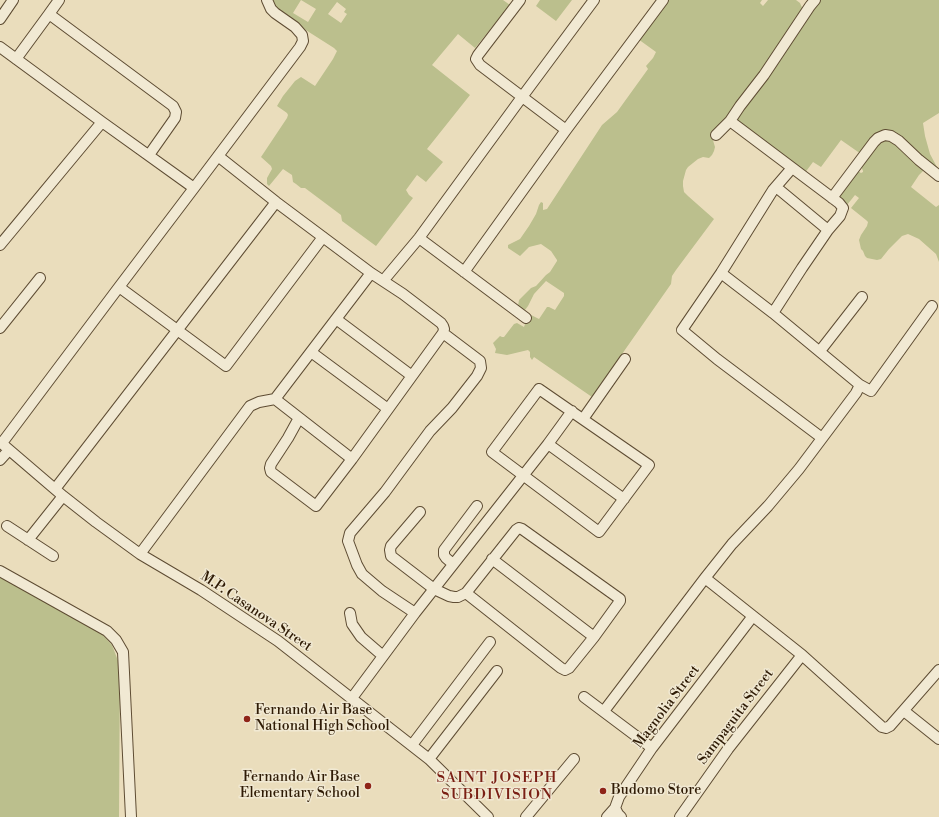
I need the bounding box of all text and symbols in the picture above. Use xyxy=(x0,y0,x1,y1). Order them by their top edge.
street label: M.P. Casanova Street xyxy=(197,569,315,655)
street label: Magnolia Street xyxy=(630,662,704,752)
street label: Sampaguita Street xyxy=(695,666,777,768)
place label: Fernando Air Base National High School xyxy=(255,703,390,736)
marker: Fernando Air Base National High School xyxy=(242,714,252,724)
district label: SAINT JOSEPH SUBDIVISION xyxy=(436,769,558,804)
place label: Fernando Air Base Elementary School xyxy=(240,770,360,802)
marker: Fernando Air Base Elementary School xyxy=(363,781,373,791)
place label: Budomo Store xyxy=(611,783,701,799)
marker: Budomo Store xyxy=(598,786,608,796)

